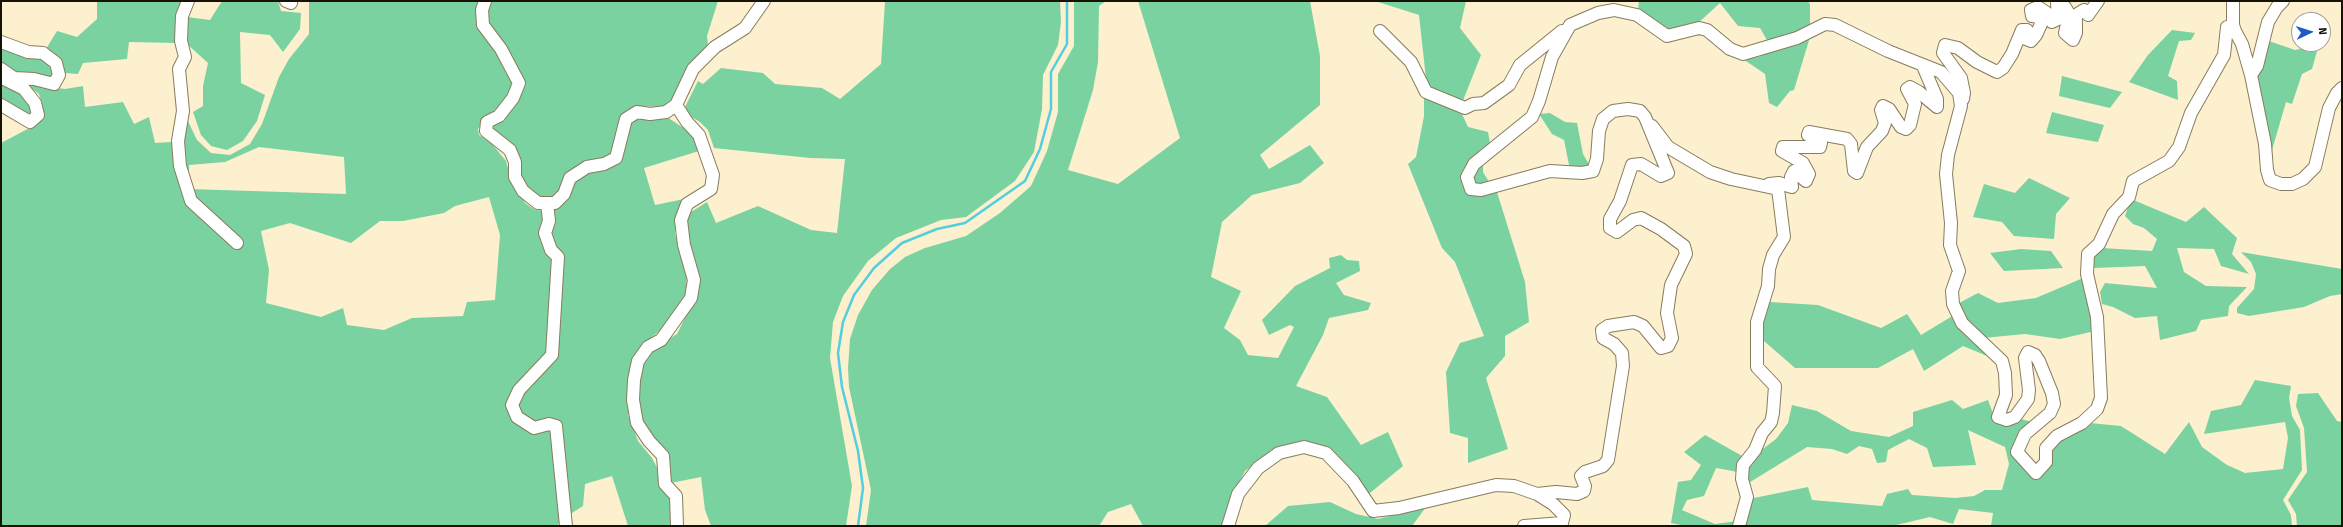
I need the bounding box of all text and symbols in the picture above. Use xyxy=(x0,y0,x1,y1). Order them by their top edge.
north arrow xyxy=(2291,12,2331,52)
text: N xyxy=(2316,27,2329,35)

